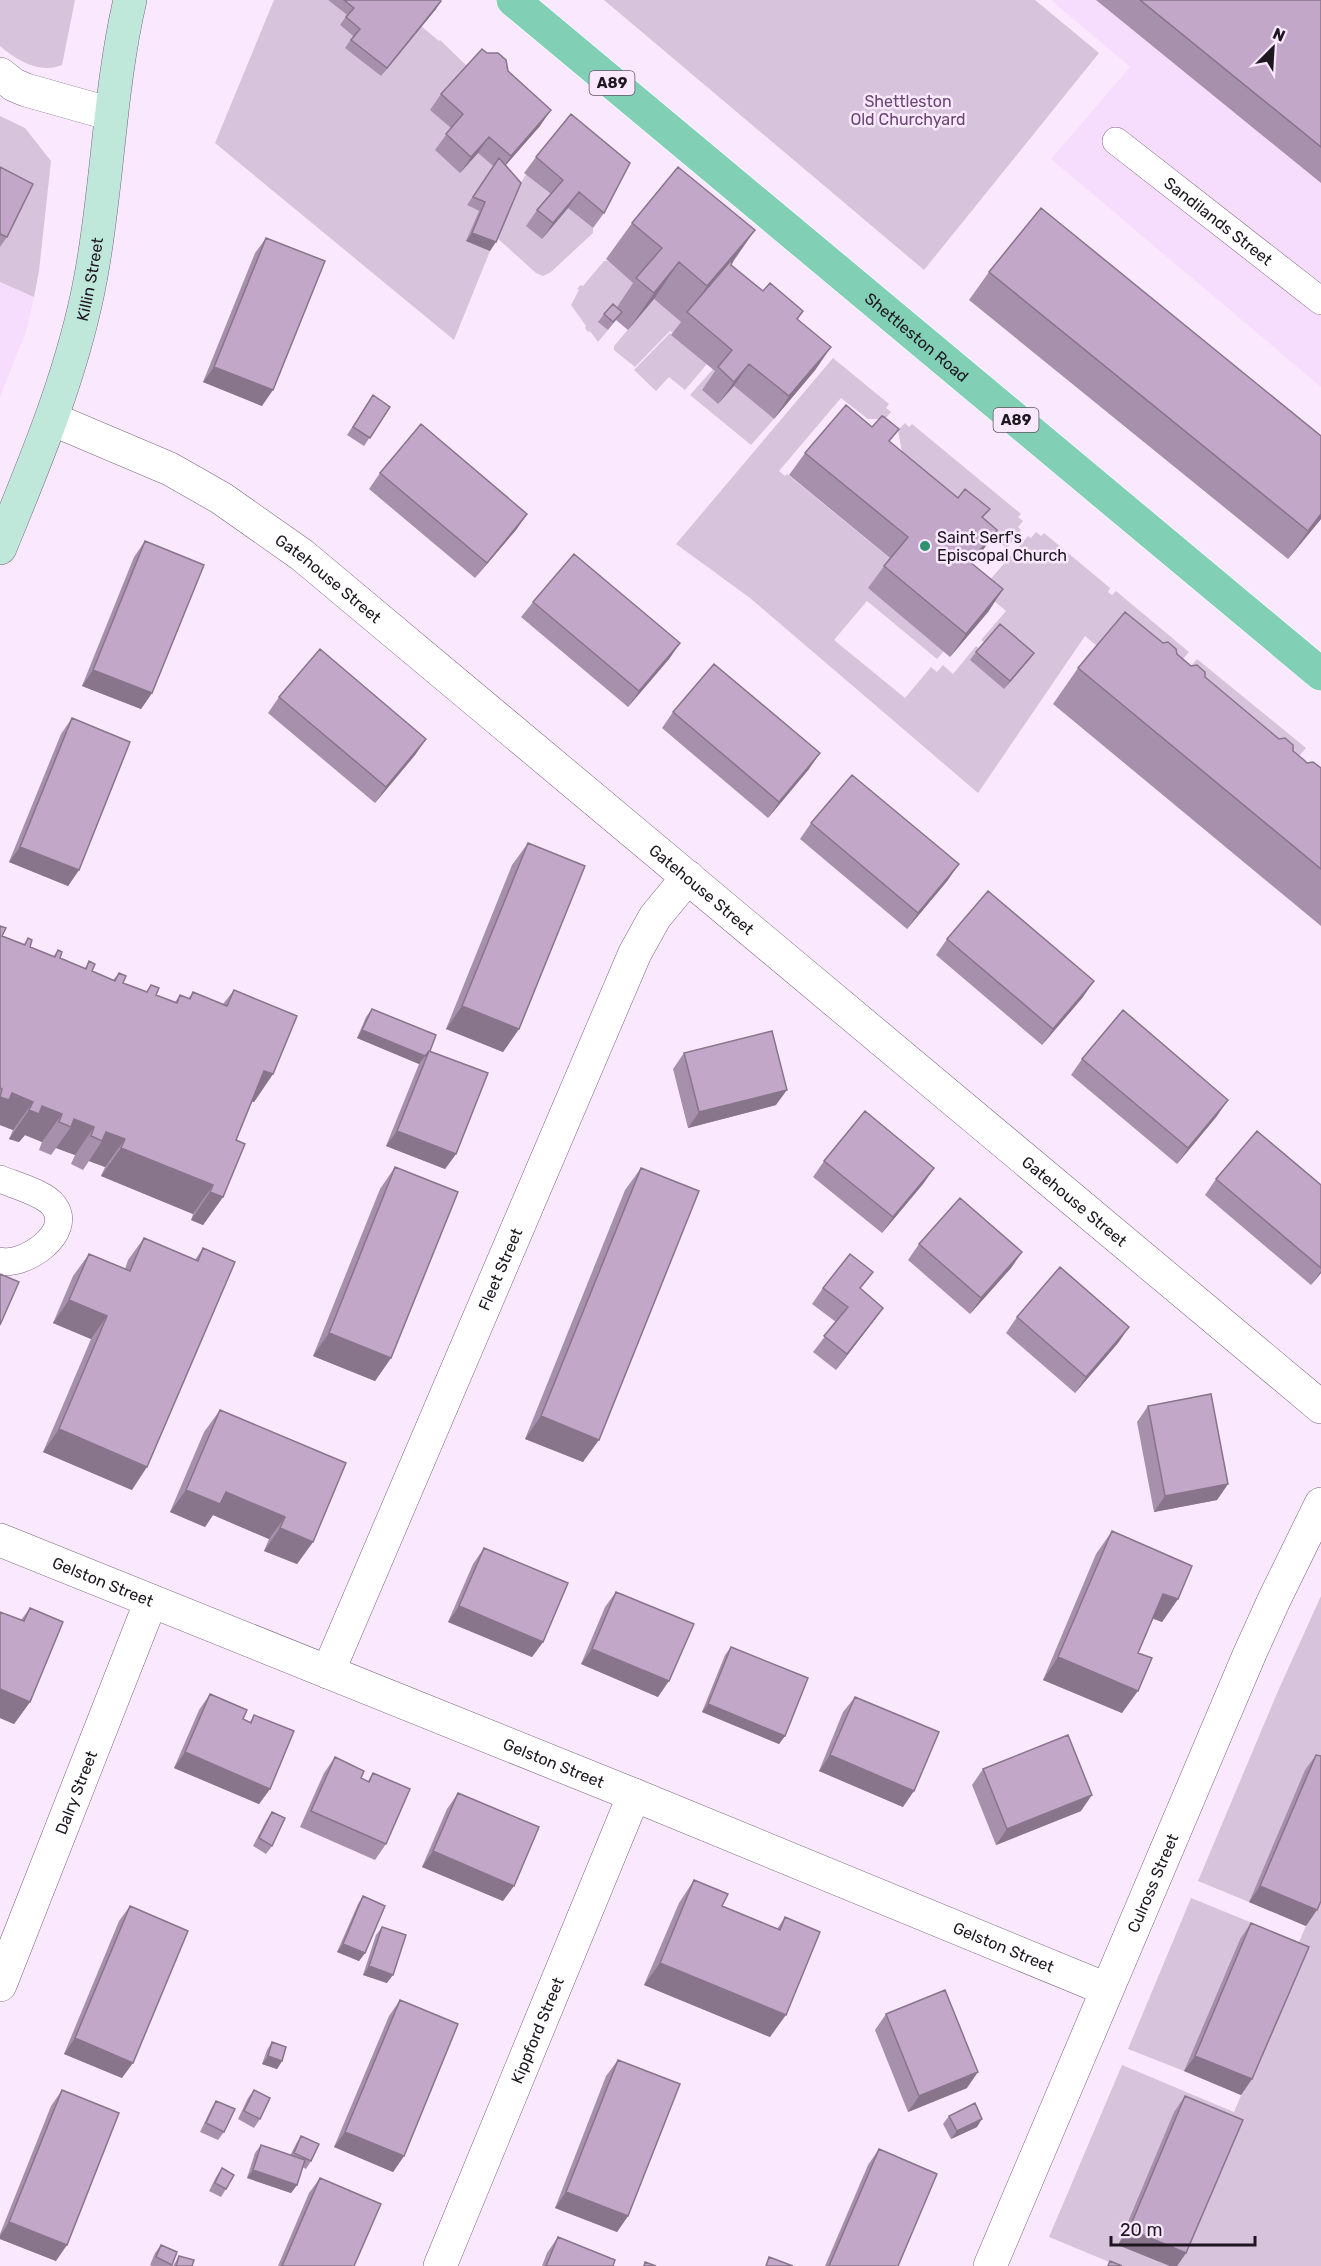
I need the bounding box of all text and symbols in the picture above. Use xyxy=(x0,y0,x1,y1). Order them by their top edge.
north arrow xyxy=(1243,18,1303,78)
text: N xyxy=(1270,24,1288,46)
road number: A89 xyxy=(590,71,634,95)
park label: Shettleston Old Churchyard xyxy=(850,92,966,129)
street label: Sandilands Street xyxy=(1160,173,1276,269)
street label: Killin Street xyxy=(72,236,107,323)
street label: Shettleston Road xyxy=(861,288,973,386)
road number: A89 xyxy=(994,408,1038,432)
place label: Saint Serf's Episcopal Church xyxy=(937,528,1067,565)
street label: Gatehouse Street xyxy=(272,530,385,627)
marker: Saint Serf's Episcopal Church xyxy=(918,539,932,553)
street label: Gatehouse Street xyxy=(646,840,758,939)
street label: Gatehouse Street xyxy=(1018,1152,1131,1250)
street label: Fleet Street xyxy=(474,1225,526,1313)
street label: Gelston Street xyxy=(50,1553,156,1610)
street label: Gelston Street xyxy=(501,1734,607,1792)
street label: Dalry Street xyxy=(51,1748,101,1837)
street label: Culross Street xyxy=(1123,1831,1182,1935)
street label: Gelston Street xyxy=(950,1918,1057,1976)
street label: Kippford Street xyxy=(507,1974,567,2086)
scale bar xyxy=(1111,2209,1255,2247)
text: 20 m xyxy=(1120,2219,1162,2241)

